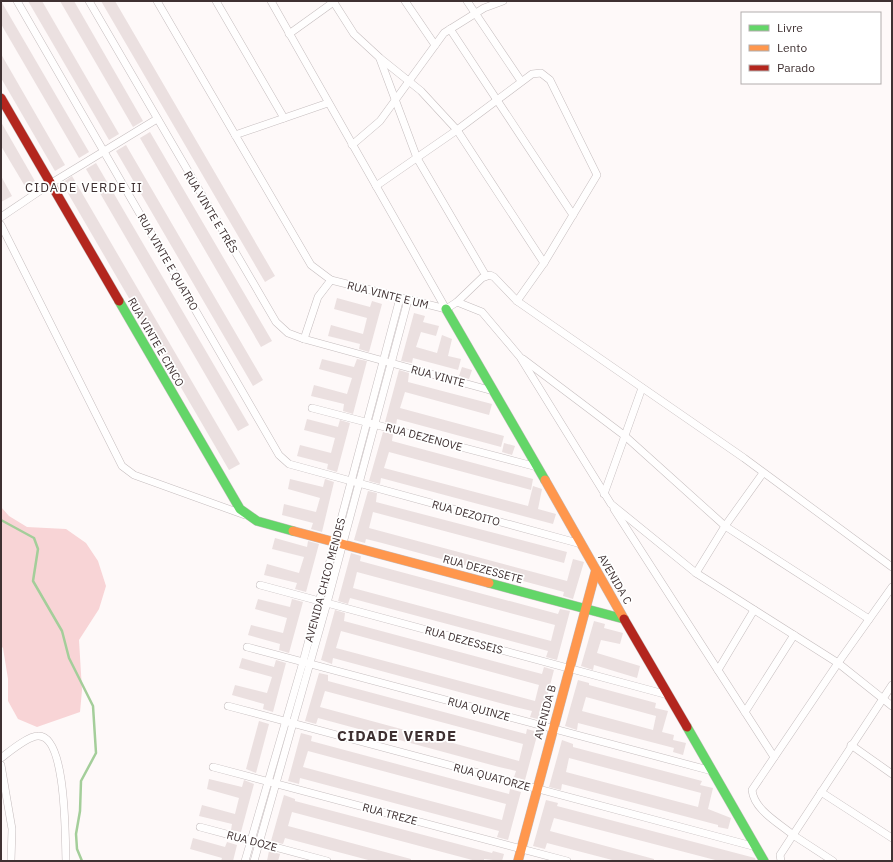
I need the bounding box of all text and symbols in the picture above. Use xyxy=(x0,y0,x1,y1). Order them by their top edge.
legend xyxy=(741,12,881,84)
text: Livre xyxy=(777,20,803,35)
text: Lento xyxy=(777,40,807,55)
text: Parado xyxy=(777,60,815,75)
street label: RUA VINTE E TRÊS xyxy=(181,168,241,256)
district label: CIDADE VERDE II xyxy=(25,179,143,196)
street label: RUA VINTE E QUATRO xyxy=(135,211,202,313)
street label: RUA VINTE E UM xyxy=(346,278,430,312)
street label: RUA VINTE E CINCO xyxy=(125,295,187,389)
street label: RUA VINTE xyxy=(409,362,467,390)
street label: RUA DEZENOVE xyxy=(384,420,464,454)
street label: RUA DEZOITO xyxy=(430,497,502,529)
street label: AVENIDA CHICO MENDES xyxy=(302,516,348,644)
street label: AVENIDA C xyxy=(595,551,635,607)
street label: RUA DEZESSETE xyxy=(441,552,525,586)
street label: RUA DEZESSEIS xyxy=(423,623,505,657)
street label: AVENIDA B xyxy=(531,683,559,741)
street label: RUA QUINZE xyxy=(446,694,512,724)
district label: CIDADE VERDE xyxy=(337,726,457,745)
street label: RUA QUATORZE xyxy=(452,760,532,794)
street label: RUA TREZE xyxy=(361,800,419,828)
street label: RUA DOZE xyxy=(225,828,279,854)

